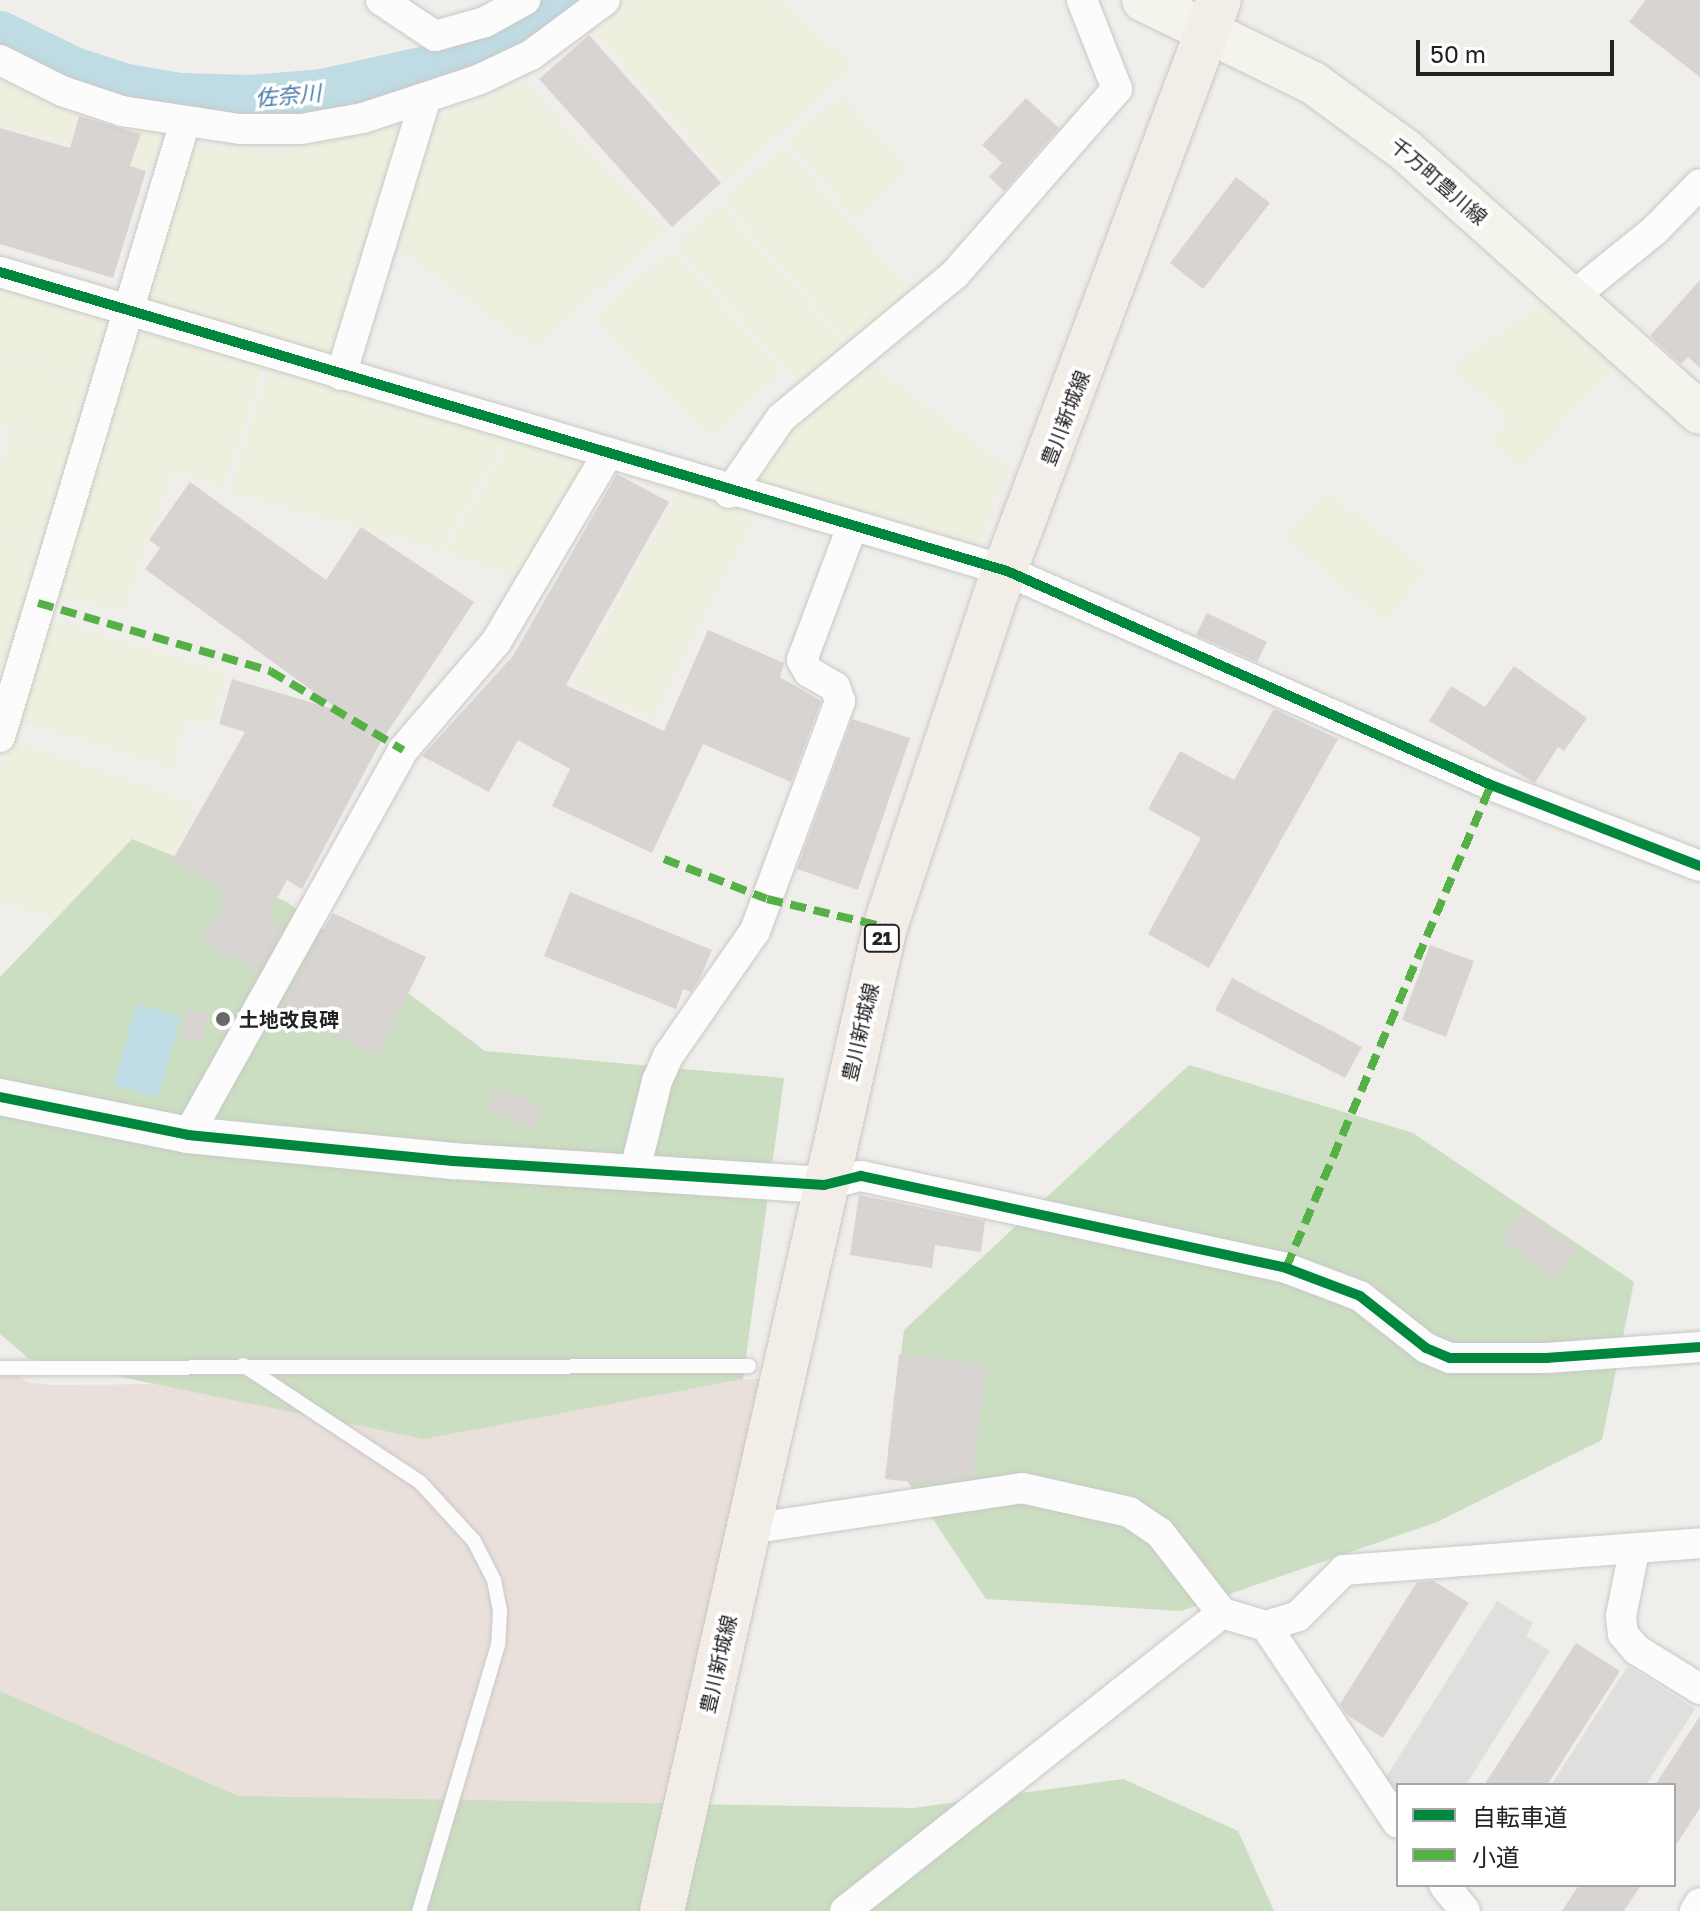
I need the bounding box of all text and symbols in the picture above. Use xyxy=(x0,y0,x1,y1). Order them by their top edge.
scale bar xyxy=(1420,24,1618,74)
text: 50 m xyxy=(1430,39,1486,68)
water label: 佐奈川 xyxy=(254,79,322,111)
street label: 千万町豊川線 xyxy=(1386,133,1492,229)
street label: 豊川新城線 xyxy=(1036,367,1094,469)
road number: 21 xyxy=(862,924,902,952)
street label: 豊川新城線 xyxy=(837,981,883,1083)
place label: 土地改良碑 xyxy=(239,1007,339,1031)
marker: 土地改良碑 xyxy=(214,1010,232,1028)
street label: 豊川新城線 xyxy=(695,1613,741,1715)
legend xyxy=(1396,1783,1676,1887)
text: 自転車道 xyxy=(1472,1802,1568,1831)
text: 小道 xyxy=(1472,1842,1520,1871)

